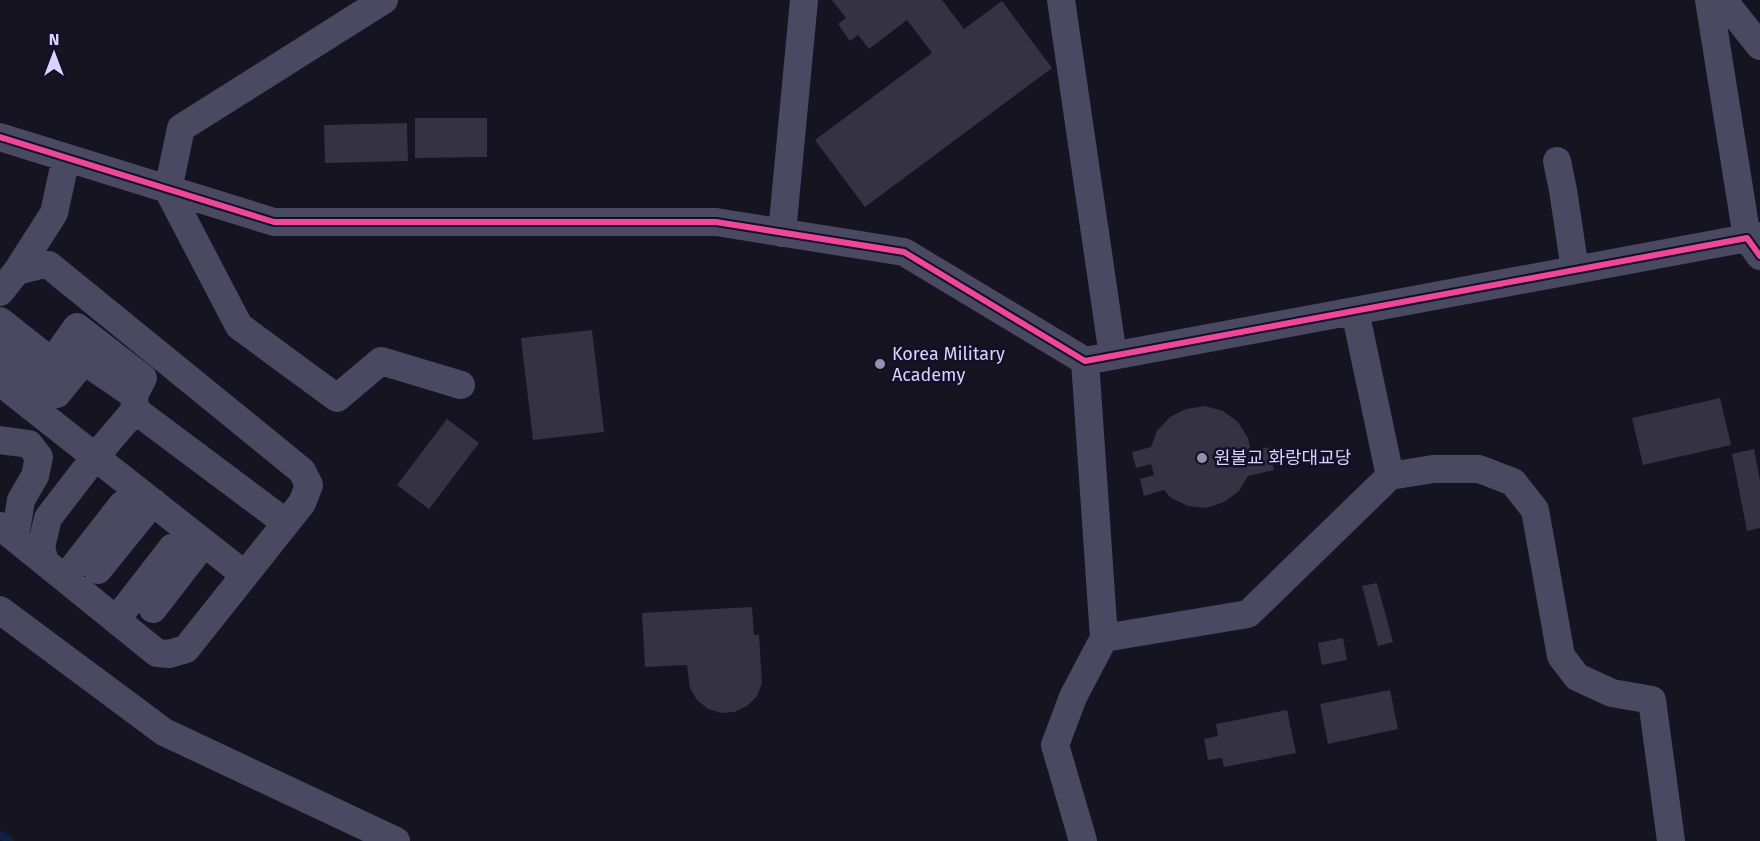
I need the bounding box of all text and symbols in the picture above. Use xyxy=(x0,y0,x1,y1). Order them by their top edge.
north arrow xyxy=(24,24,84,84)
text: N xyxy=(49,30,59,49)
place label: Korea Military Academy xyxy=(892,343,1005,386)
marker: Korea Military Academy xyxy=(873,357,887,371)
place label: 원불교 화랑대교당 xyxy=(1214,447,1351,469)
marker: 원불교 화랑대교당 xyxy=(1195,451,1209,465)

